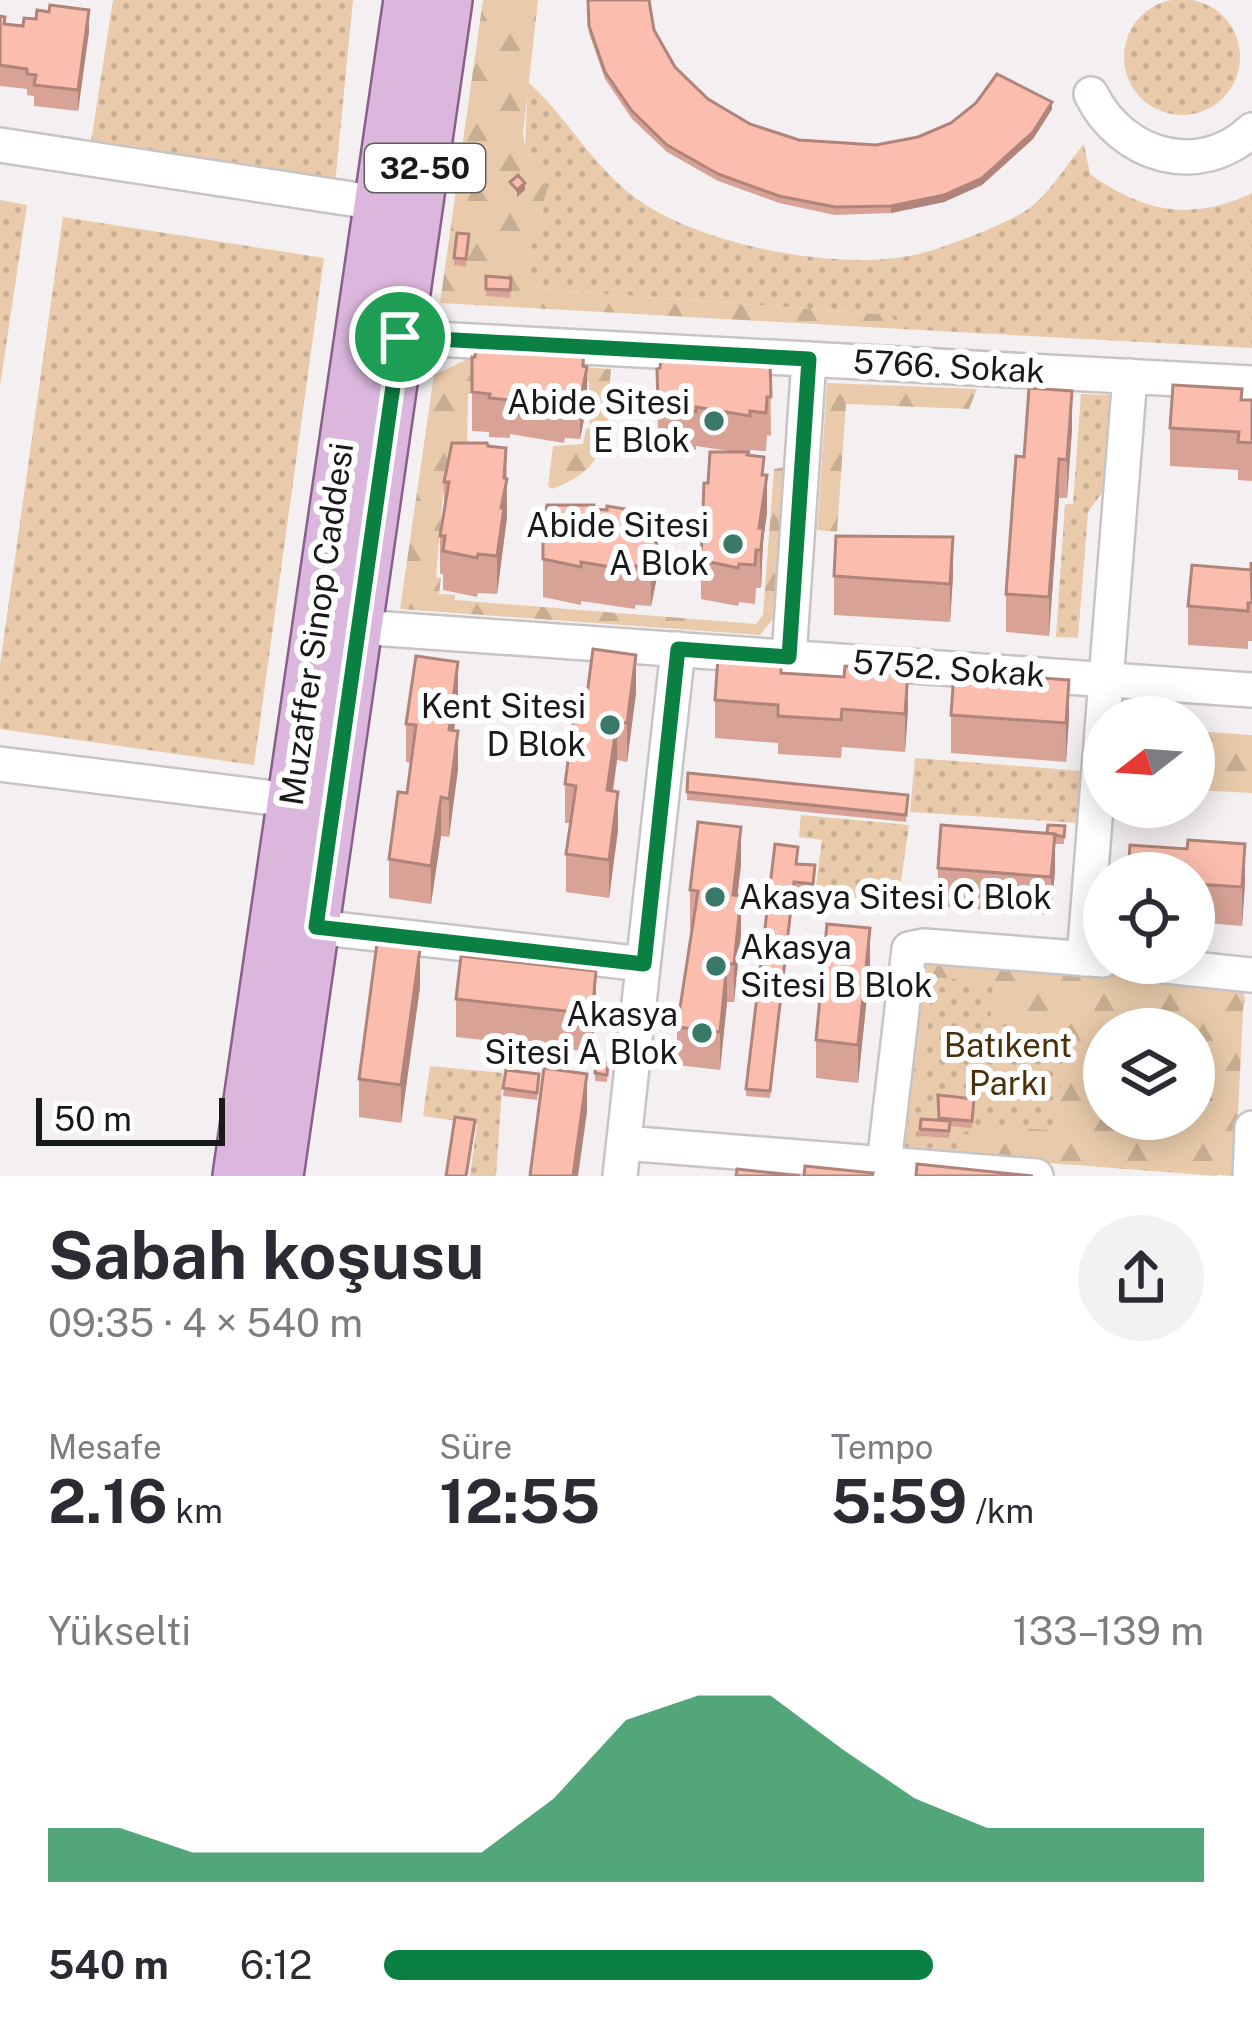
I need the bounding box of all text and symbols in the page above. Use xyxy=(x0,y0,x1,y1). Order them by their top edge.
road number: 32-50 xyxy=(365,144,485,192)
pin xyxy=(349,286,451,388)
icon: arrive xyxy=(367,304,433,370)
street label: 5766. Sokak xyxy=(852,342,1046,390)
place label: Abide Sitesi E Blok xyxy=(507,383,690,459)
marker: Abide Sitesi E Blok xyxy=(701,408,727,434)
street label: Muzaffer Sinop Caddesi xyxy=(272,440,360,808)
place label: Abide Sitesi A Blok xyxy=(526,506,709,582)
marker: Abide Sitesi A Blok xyxy=(720,531,746,557)
street label: 5752. Sokak xyxy=(852,642,1046,694)
place label: Kent Sitesi D Blok xyxy=(421,687,586,763)
north arrow xyxy=(1083,696,1215,828)
map controls xyxy=(1083,696,1215,1140)
marker: Kent Sitesi D Blok xyxy=(597,712,623,738)
button: locate xyxy=(1083,852,1215,984)
place label: Akasya Sitesi C Blok xyxy=(739,878,1052,916)
marker: Akasya Sitesi C Blok xyxy=(702,884,728,910)
place label: Akasya Sitesi B Blok xyxy=(740,928,932,1004)
marker: Akasya Sitesi B Blok xyxy=(703,953,729,979)
place label: Akasya Sitesi A Blok xyxy=(484,995,678,1071)
button: layers xyxy=(1083,1008,1215,1140)
marker: Akasya Sitesi A Blok xyxy=(689,1020,715,1046)
park label: Batıkent Parkı xyxy=(944,1026,1072,1102)
scale bar xyxy=(36,1092,225,1145)
text: 50 m xyxy=(54,1100,132,1138)
button: share xyxy=(1078,1215,1204,1341)
text: Sabah koşusu xyxy=(48,1216,484,1294)
text: 09:35 · 4 × 540 m xyxy=(48,1300,363,1346)
text: Mesafe xyxy=(48,1428,162,1466)
text: Süre xyxy=(439,1428,512,1466)
text: Tempo xyxy=(831,1428,934,1466)
text: 2.16 xyxy=(48,1466,168,1537)
text: 12:55 xyxy=(439,1466,600,1537)
text: 5:59 xyxy=(831,1466,967,1537)
text: km xyxy=(168,1492,223,1530)
text: /km xyxy=(967,1492,1034,1530)
text: Yükselti xyxy=(48,1608,191,1654)
text: 133–139 m xyxy=(1013,1608,1204,1654)
text: 540 m xyxy=(48,1942,169,1988)
text: 6:12 xyxy=(240,1942,312,1988)

